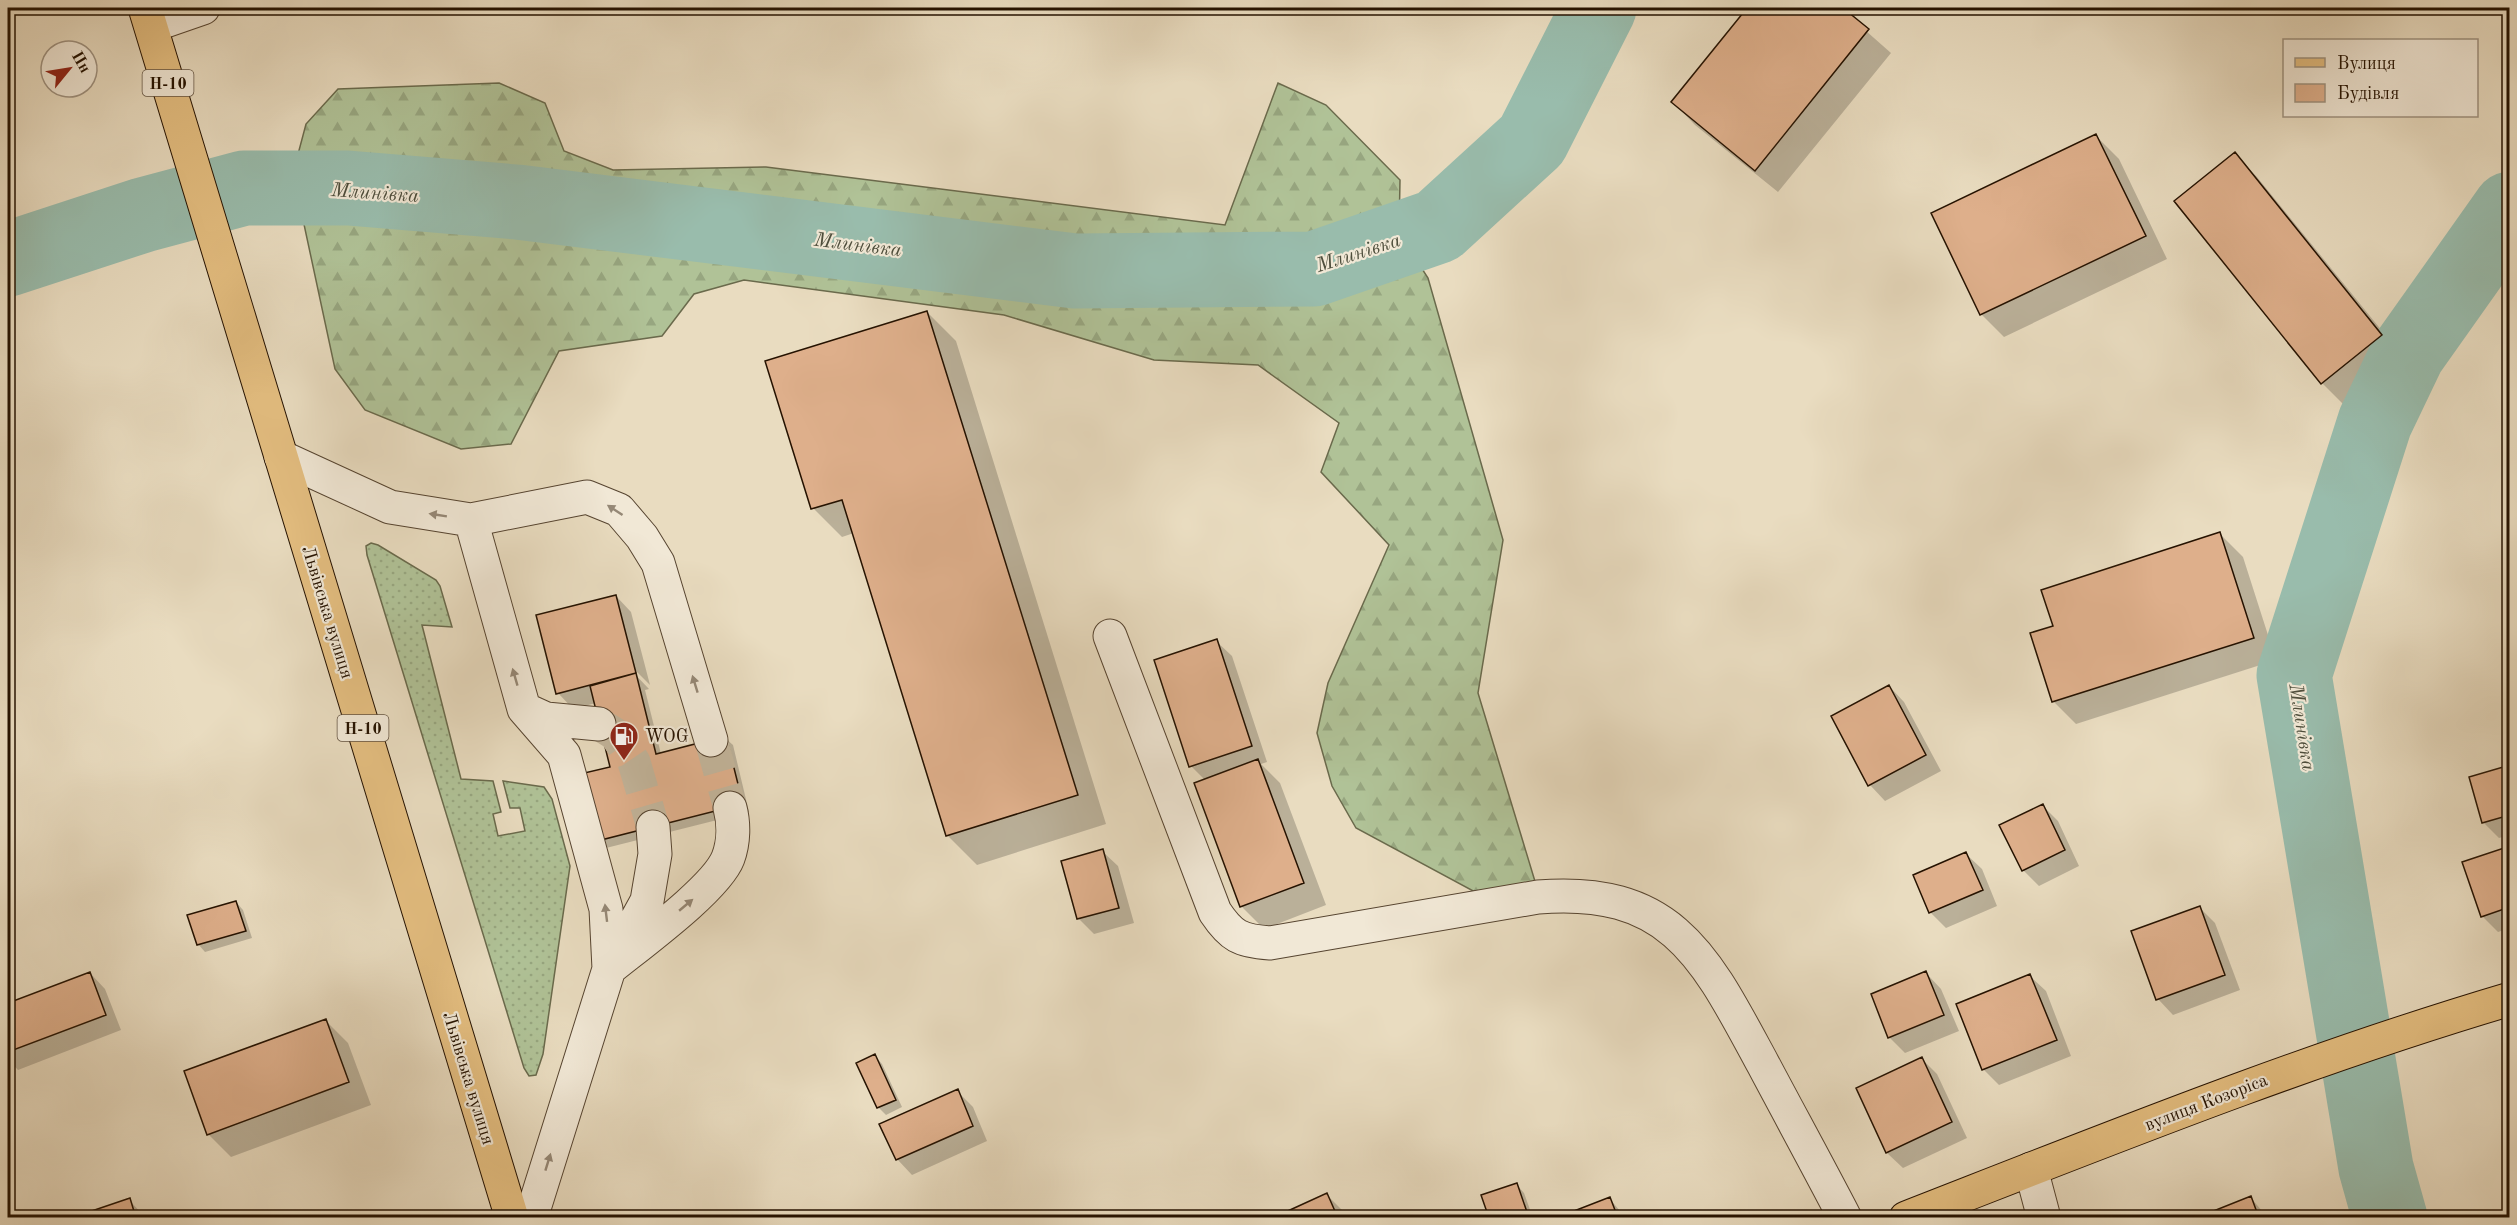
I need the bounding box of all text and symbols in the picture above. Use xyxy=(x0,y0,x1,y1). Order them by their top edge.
north arrow xyxy=(39,39,99,99)
legend xyxy=(2283,39,2478,117)
text: Пн xyxy=(68,49,93,76)
text: Вулиця xyxy=(2337,55,2396,73)
road number: Н-10 xyxy=(142,70,194,96)
text: Будівля xyxy=(2337,85,2399,103)
water label: Млинівка xyxy=(329,181,420,207)
water label: Млинівка xyxy=(812,231,903,261)
water label: Млинівка xyxy=(1313,231,1404,277)
one-way arrow xyxy=(607,505,624,516)
one-way arrow xyxy=(429,511,448,520)
street label: Львівська вулиця xyxy=(298,544,356,681)
one-way arrow xyxy=(510,668,519,686)
one-way arrow xyxy=(690,675,699,693)
water label: Млинівка xyxy=(2284,681,2318,773)
road number: Н-10 xyxy=(338,715,388,741)
fuel station icon: WOG xyxy=(608,720,640,762)
place label: WOG xyxy=(645,728,689,746)
one-way arrow xyxy=(678,898,694,911)
one-way arrow xyxy=(601,904,611,923)
street label: Львівська вулиця xyxy=(439,1010,497,1147)
street label: вулиця Козоріса xyxy=(2143,1071,2270,1135)
one-way arrow xyxy=(544,1153,554,1171)

